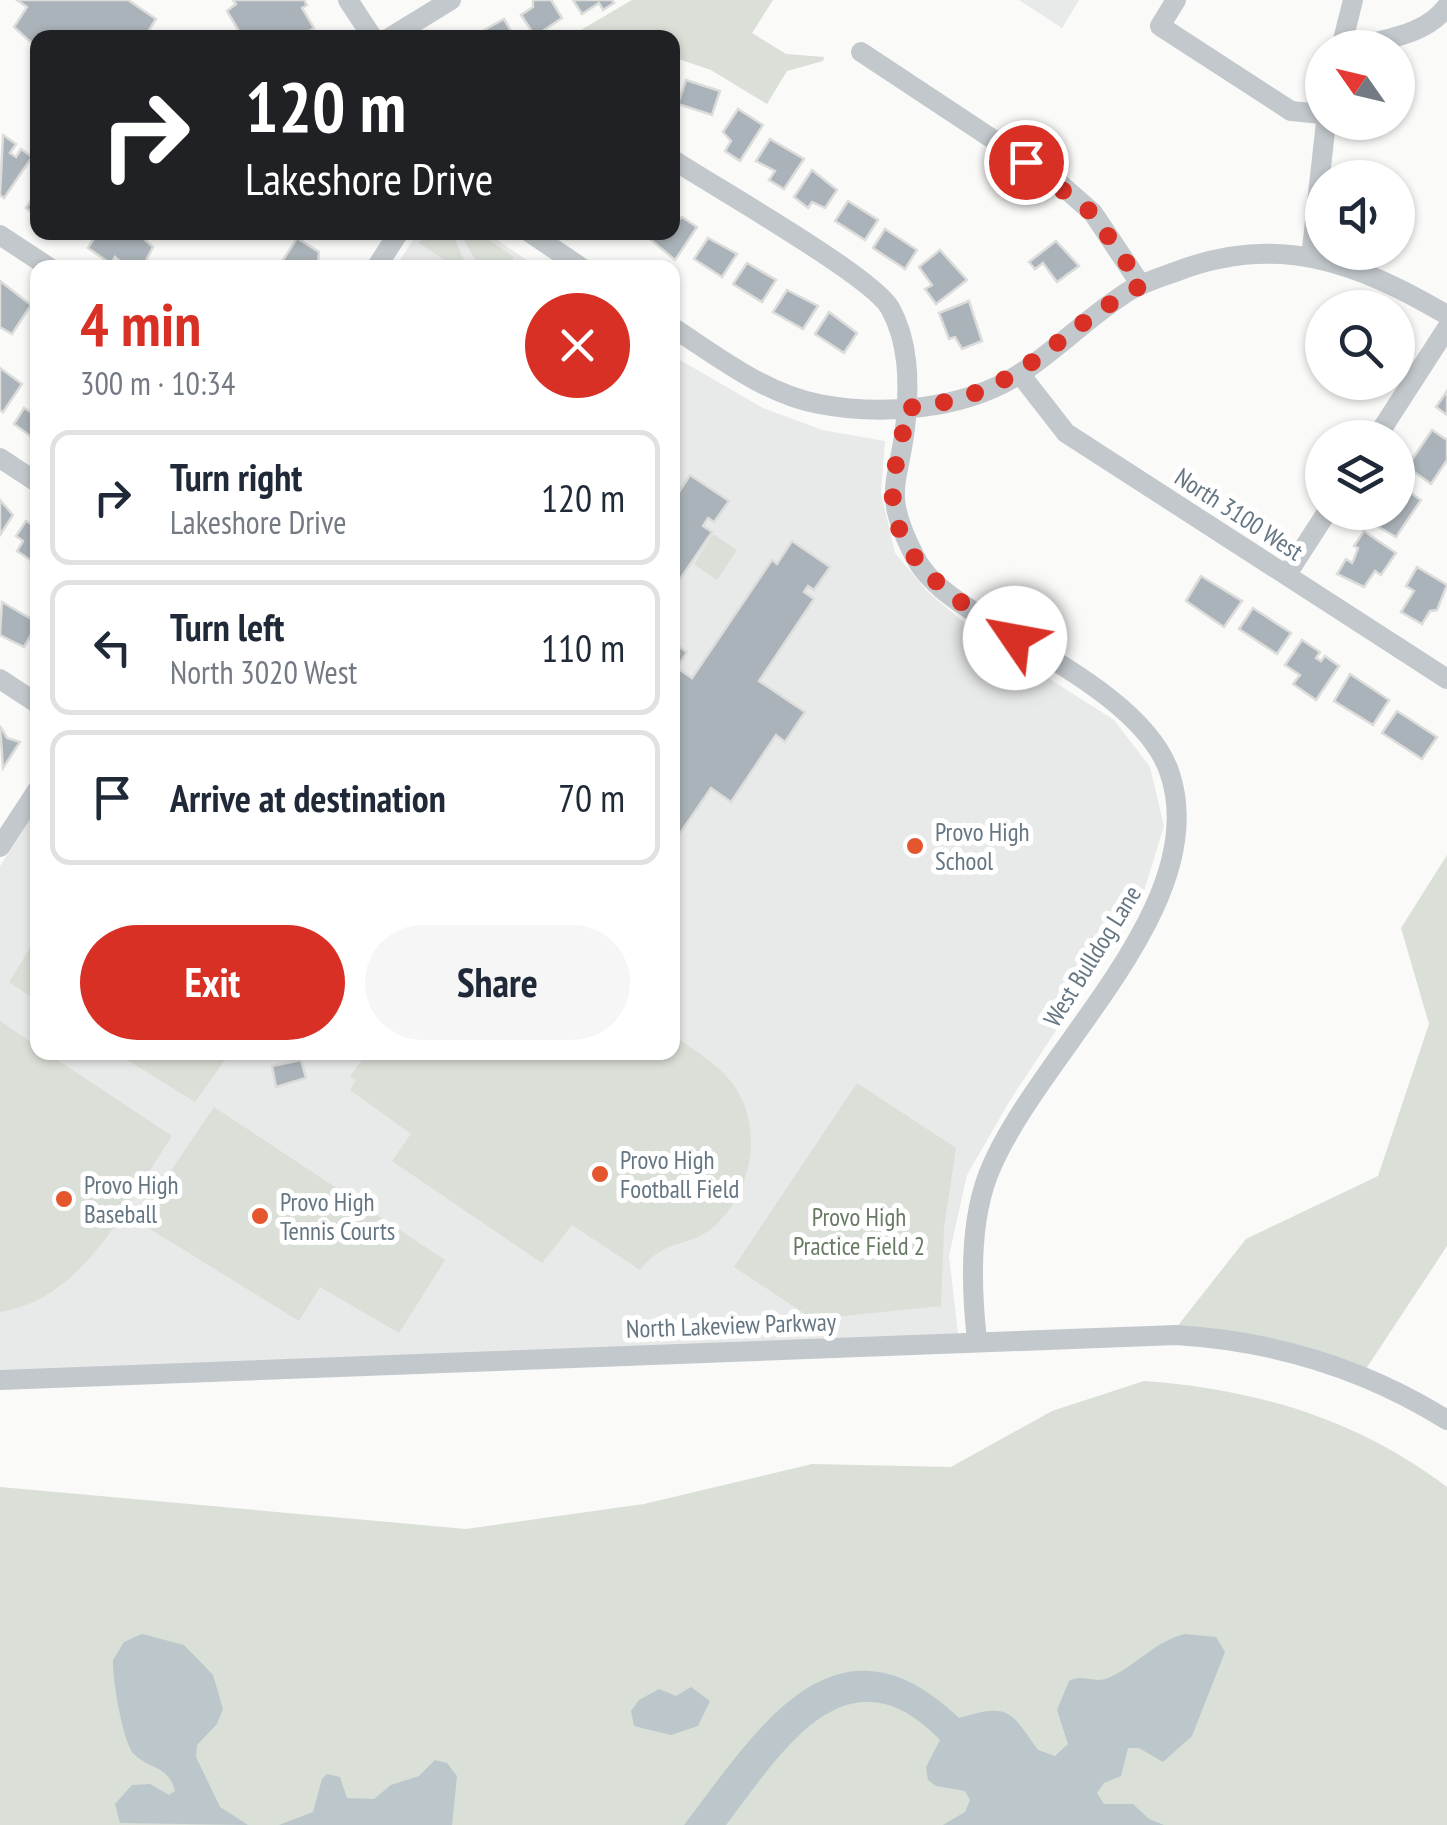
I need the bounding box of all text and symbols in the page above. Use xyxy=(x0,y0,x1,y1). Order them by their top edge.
north arrow xyxy=(1305,30,1415,140)
map controls xyxy=(1305,30,1415,530)
text: 120 m xyxy=(245,61,406,151)
icon: right xyxy=(80,70,210,200)
pin xyxy=(984,120,1069,205)
icon: arrive xyxy=(999,135,1054,190)
text: Lakeshore Drive xyxy=(245,149,493,207)
button: sound xyxy=(1305,160,1415,270)
text: 4 min xyxy=(80,285,201,363)
button: search xyxy=(1305,290,1415,400)
button: close xyxy=(525,293,630,398)
text: 300 m · 10:34 xyxy=(80,362,235,404)
button: layers xyxy=(1305,420,1415,530)
text: Turn right xyxy=(170,452,302,501)
street label: North 3100 West xyxy=(1169,461,1309,567)
icon: right xyxy=(85,470,140,525)
text: 120 m xyxy=(541,473,625,522)
text: Lakeshore Drive xyxy=(170,501,347,543)
position arrow xyxy=(963,586,1067,690)
text: Turn left xyxy=(170,602,284,651)
icon: left xyxy=(85,620,140,675)
text: 110 m xyxy=(541,623,625,672)
text: North 3020 West xyxy=(170,651,357,693)
icon: arrive xyxy=(85,770,140,825)
text: Arrive at destination xyxy=(170,773,446,822)
text: 70 m xyxy=(558,773,625,822)
place label: Provo High School xyxy=(935,816,1029,877)
marker: Provo High School xyxy=(904,835,926,857)
street label: West Bulldog Lane xyxy=(1036,880,1148,1032)
button: Exit xyxy=(80,925,345,1040)
button: Share xyxy=(365,925,630,1040)
place label: Provo High Football Field xyxy=(620,1144,739,1205)
marker: Provo High Football Field xyxy=(589,1163,611,1185)
place label: Provo High Baseball xyxy=(84,1169,178,1230)
place label: Provo High Tennis Courts xyxy=(280,1186,395,1247)
marker: Provo High Baseball xyxy=(53,1188,75,1210)
park label: Provo High Practice Field 2 xyxy=(793,1201,925,1262)
marker: Provo High Tennis Courts xyxy=(249,1205,271,1227)
street label: North Lakeview Parkway xyxy=(625,1305,837,1345)

